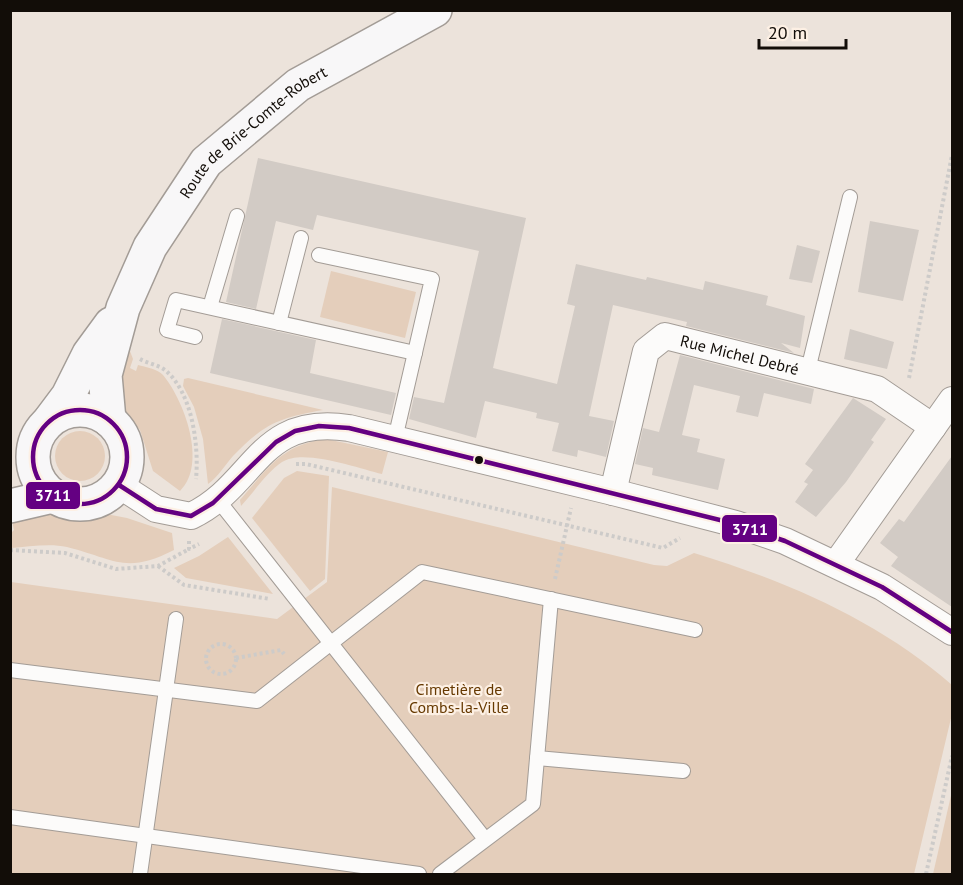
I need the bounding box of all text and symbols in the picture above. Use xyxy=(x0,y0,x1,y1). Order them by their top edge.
scale bar xyxy=(759,12,846,50)
text: 20 m xyxy=(768,21,807,44)
street label: Route de Brie-Comte-Robert xyxy=(175,61,331,202)
street label: Rue Michel Debré xyxy=(678,330,801,379)
unlabelled marker xyxy=(473,454,485,466)
line badge: 3711 xyxy=(25,481,81,510)
text: 3711 xyxy=(35,485,71,505)
line badge: 3711 xyxy=(721,514,778,543)
text: 3711 xyxy=(732,519,768,539)
park label: Cimetière de Combs-la-Ville xyxy=(409,679,509,717)

